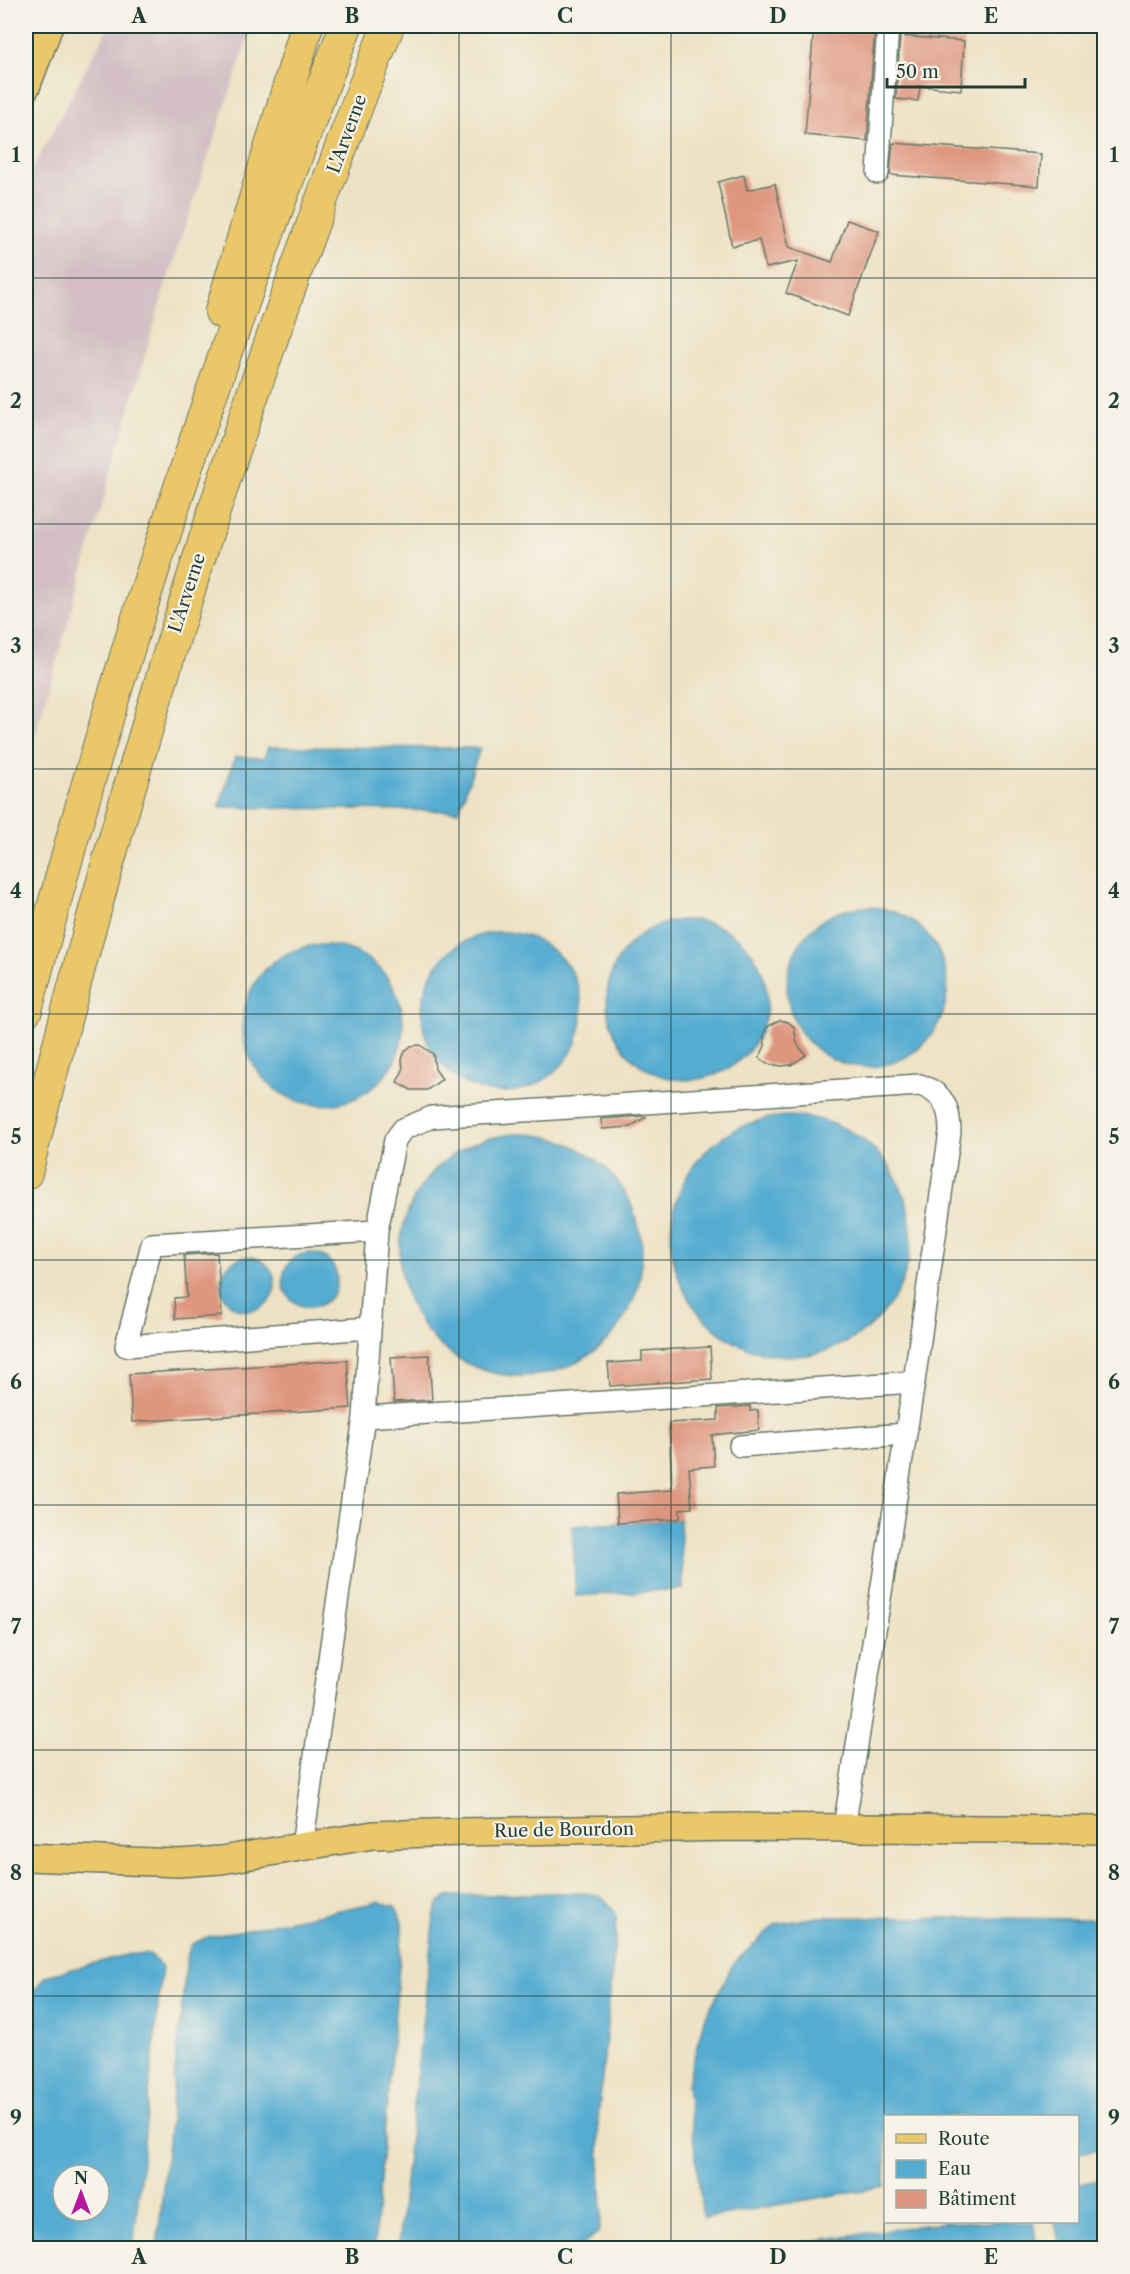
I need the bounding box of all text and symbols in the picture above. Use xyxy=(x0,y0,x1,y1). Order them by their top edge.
text: A xyxy=(130,4,147,28)
text: B xyxy=(345,4,360,28)
text: C xyxy=(557,4,573,28)
text: D xyxy=(769,4,787,28)
text: E xyxy=(984,4,998,28)
scale bar xyxy=(887,51,1025,89)
text: 50 m xyxy=(896,61,939,83)
street label: L'Arverne xyxy=(323,92,371,176)
text: 1 xyxy=(12,143,21,167)
text: 1 xyxy=(1110,143,1119,167)
text: 2 xyxy=(10,389,22,413)
text: 2 xyxy=(1108,389,1120,413)
street label: L'Arverne xyxy=(164,550,210,636)
text: 3 xyxy=(10,634,22,658)
text: 3 xyxy=(1108,634,1120,658)
text: 4 xyxy=(10,879,22,903)
text: 4 xyxy=(1108,879,1120,903)
text: 5 xyxy=(10,1125,22,1149)
text: 5 xyxy=(1108,1125,1120,1149)
text: 6 xyxy=(10,1370,22,1394)
text: 6 xyxy=(1108,1370,1120,1394)
text: 7 xyxy=(11,1615,22,1639)
text: 7 xyxy=(1109,1615,1120,1639)
street label: Rue de Bourdon xyxy=(494,1818,634,1842)
text: 8 xyxy=(10,1861,22,1885)
text: 8 xyxy=(1108,1861,1120,1885)
text: 9 xyxy=(10,2106,22,2130)
text: 9 xyxy=(1108,2106,1120,2130)
legend xyxy=(884,2115,1079,2223)
text: Route xyxy=(938,2128,990,2150)
text: Eau xyxy=(938,2158,971,2180)
north arrow xyxy=(51,2163,111,2223)
text: N xyxy=(74,2168,88,2188)
text: Bâtiment xyxy=(938,2188,1017,2210)
text: A xyxy=(130,2245,147,2269)
text: B xyxy=(345,2245,360,2269)
text: C xyxy=(557,2245,573,2269)
text: D xyxy=(769,2245,787,2269)
text: E xyxy=(984,2245,998,2269)

